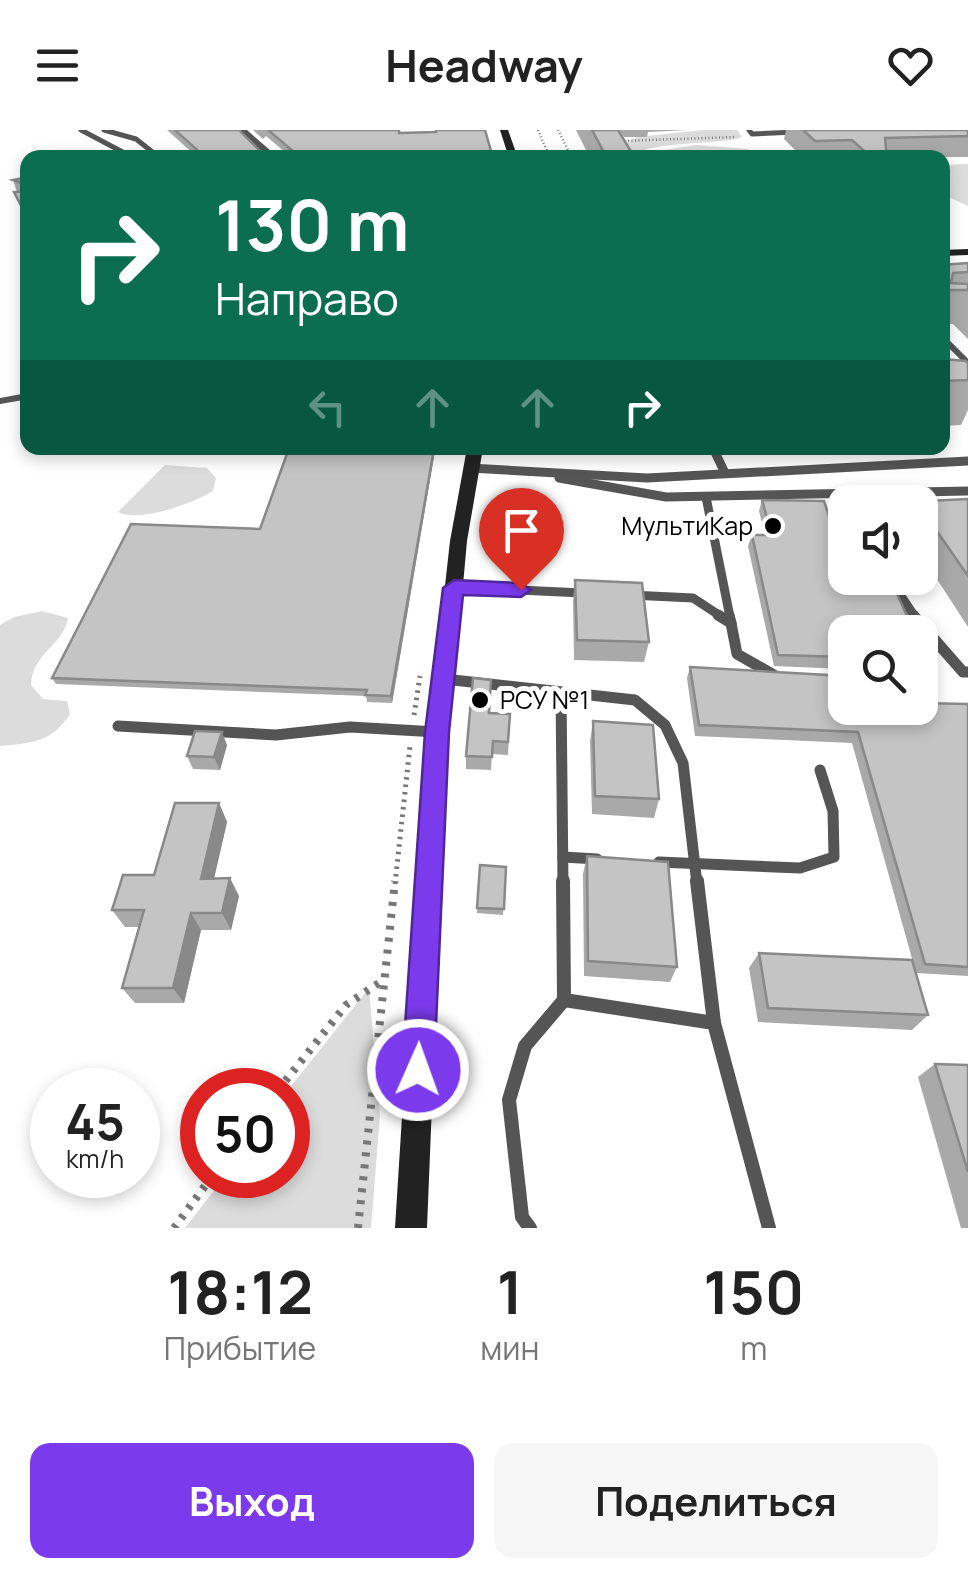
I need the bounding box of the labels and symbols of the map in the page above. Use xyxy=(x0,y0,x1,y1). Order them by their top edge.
pin xyxy=(479,488,564,591)
place label: МультиКар xyxy=(621,508,753,543)
marker: МультиКар xyxy=(762,515,784,537)
place label: РСУ №1 xyxy=(500,682,589,717)
marker: РСУ №1 xyxy=(469,689,491,711)
position arrow xyxy=(366,1018,470,1122)
speed limit sign: 50 xyxy=(180,1068,310,1198)

